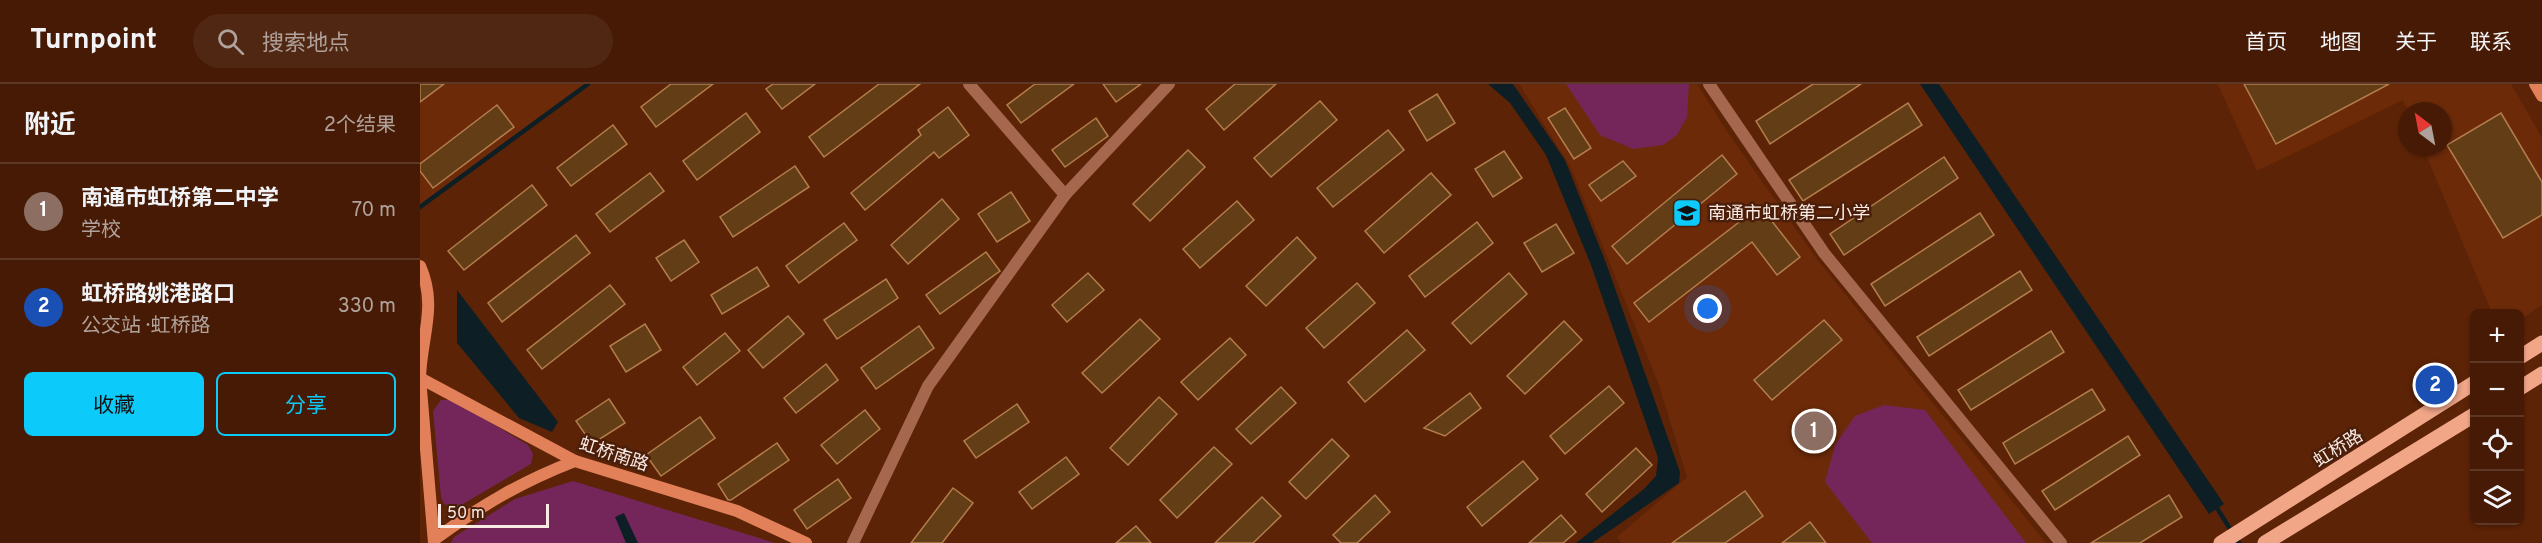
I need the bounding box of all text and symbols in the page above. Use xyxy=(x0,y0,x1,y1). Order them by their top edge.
search box xyxy=(193,14,613,68)
text: Turnpoint xyxy=(30,23,157,59)
icon: search xyxy=(214,25,247,58)
text: 首页 xyxy=(2245,30,2287,57)
text: 地图 xyxy=(2320,30,2362,57)
text: 关于 xyxy=(2395,30,2437,57)
text: 联系 xyxy=(2470,30,2512,57)
text: 搜索地点 xyxy=(262,31,350,58)
north arrow xyxy=(2398,102,2452,156)
text: 附近 xyxy=(24,110,76,143)
text: 2个结果 xyxy=(324,113,396,139)
text: 南通市虹桥第二中学 xyxy=(81,186,279,213)
school or university icon: 南通市虹桥第二小学 xyxy=(1671,197,1703,229)
text: 1 xyxy=(40,198,48,224)
text: 70 m xyxy=(352,198,396,224)
place label: 南通市虹桥第二小学 xyxy=(1708,203,1870,226)
text: 学校 xyxy=(81,218,121,244)
text: 虹桥路姚港路口 xyxy=(81,282,235,309)
text: 2 xyxy=(37,294,50,320)
text: 330 m xyxy=(338,294,396,320)
your location xyxy=(1693,294,1722,323)
map controls xyxy=(2470,309,2524,525)
button: + xyxy=(2470,309,2524,363)
text: 公交站 · 虹桥路 xyxy=(81,314,210,340)
pin: 2 xyxy=(2416,362,2454,408)
button: − xyxy=(2470,363,2524,417)
button: 收藏 xyxy=(24,372,204,436)
button: 分享 xyxy=(216,372,396,436)
pin: 1 xyxy=(1794,408,1834,454)
button: locate xyxy=(2470,417,2524,471)
street label: 虹桥路 xyxy=(2310,425,2368,473)
street label: 虹桥南路 xyxy=(576,433,651,477)
button: layers xyxy=(2470,471,2524,525)
scale bar xyxy=(438,501,549,528)
text: 50 m xyxy=(447,504,485,524)

